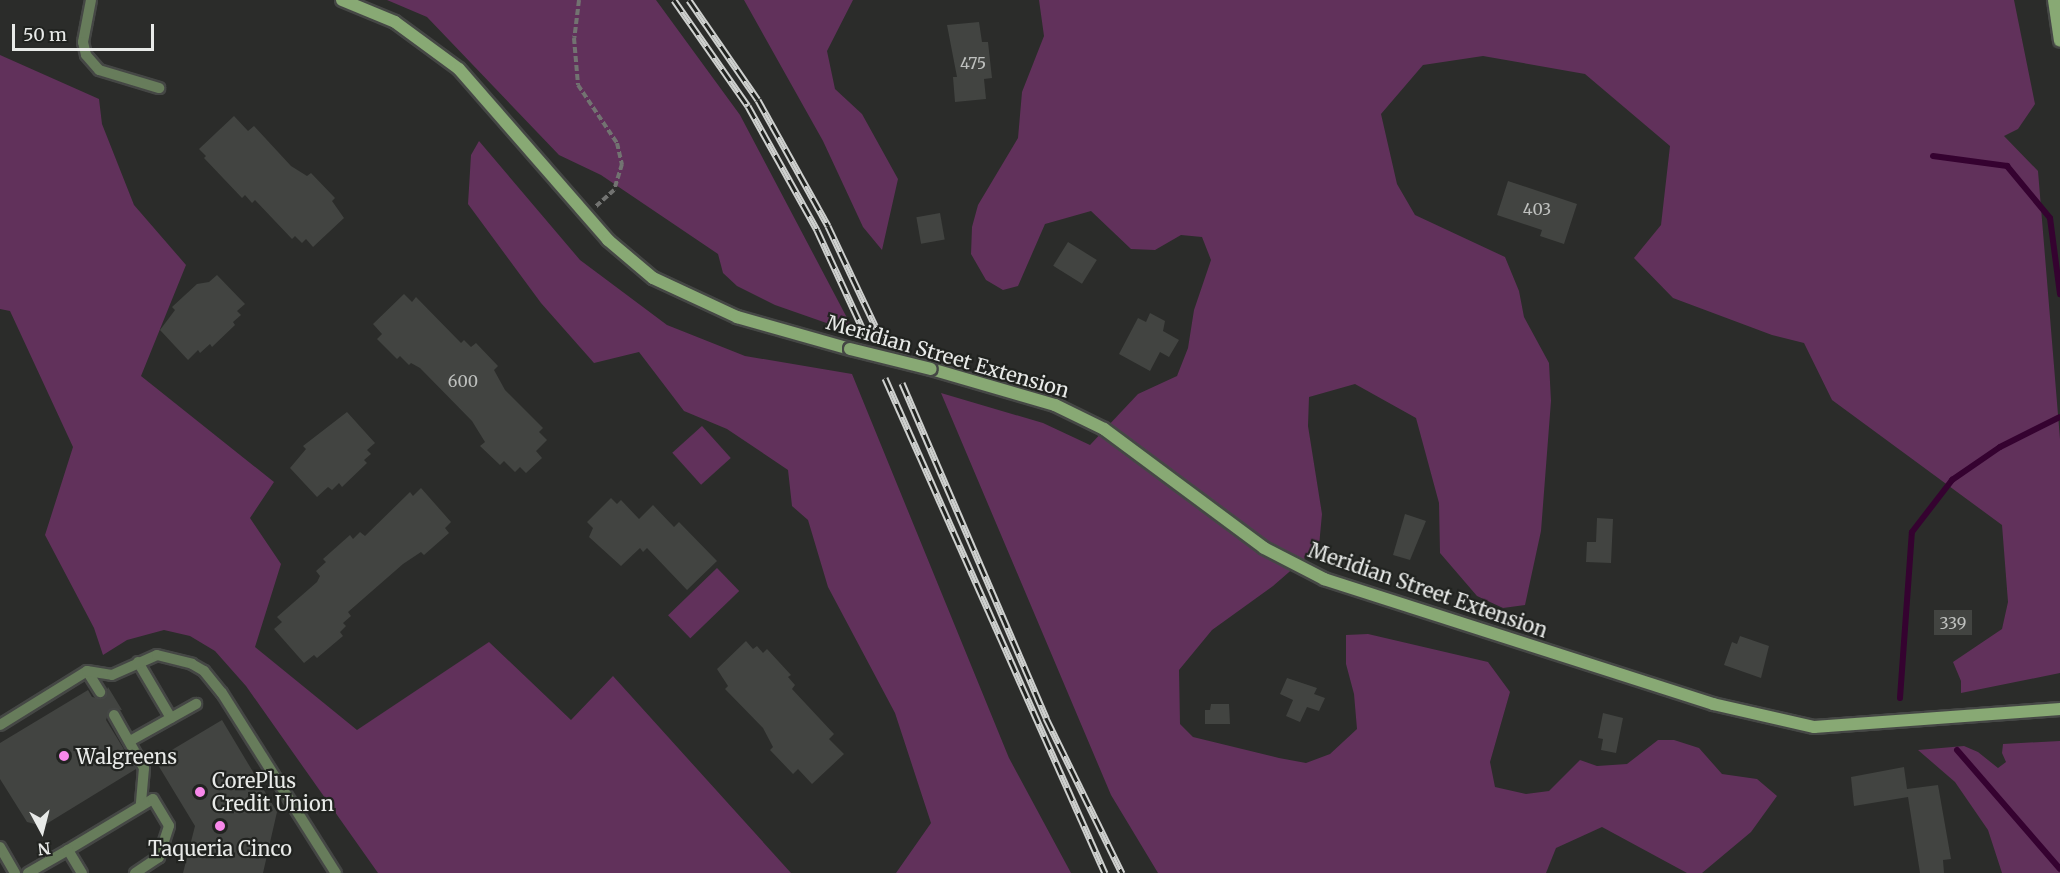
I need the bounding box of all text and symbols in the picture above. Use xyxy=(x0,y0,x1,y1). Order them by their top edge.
scale bar xyxy=(15,12,158,50)
text: 50 m xyxy=(23,23,67,46)
house number: 475 xyxy=(960,53,986,73)
house number: 403 xyxy=(1523,199,1551,219)
street label: Meridian Street Extension xyxy=(824,310,1072,402)
house number: 600 xyxy=(448,371,478,391)
street label: Meridian Street Extension xyxy=(1305,538,1551,642)
house number: 339 xyxy=(1940,613,1966,633)
place label: Walgreens xyxy=(76,744,177,768)
marker: Walgreens xyxy=(57,749,71,763)
place label: CorePlus Credit Union xyxy=(212,768,334,815)
marker: CorePlus Credit Union xyxy=(193,785,207,799)
north arrow xyxy=(12,801,72,861)
marker: Taqueria Cinco xyxy=(213,819,227,833)
place label: Taqueria Cinco xyxy=(148,836,292,860)
text: N xyxy=(37,838,52,860)

